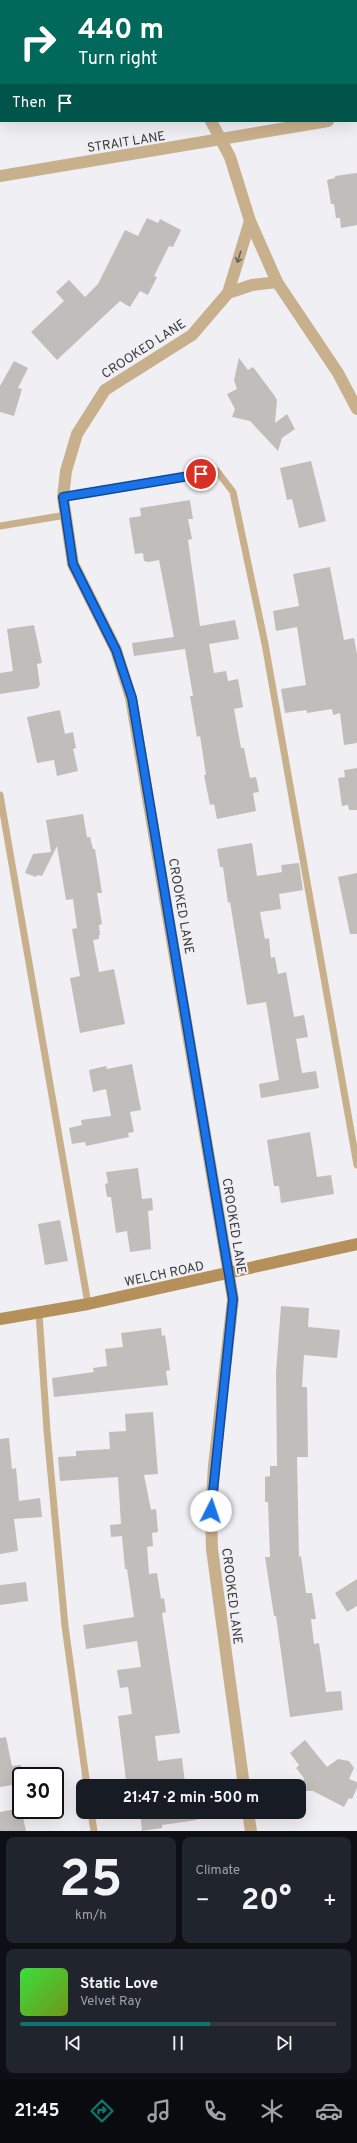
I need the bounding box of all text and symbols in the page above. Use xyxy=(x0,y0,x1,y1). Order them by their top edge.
text: 440 m xyxy=(78,13,164,49)
icon: right xyxy=(12,16,64,68)
text: Turn right xyxy=(78,48,158,71)
icon: arrive xyxy=(54,92,76,114)
text: Then xyxy=(12,94,46,113)
street label: STRAIT LANE xyxy=(86,129,166,157)
one-way arrow xyxy=(235,251,242,264)
street label: CROOKED LANE xyxy=(99,317,189,383)
pin xyxy=(184,457,218,491)
icon: arrive xyxy=(190,463,212,485)
street label: CROOKED LANE xyxy=(164,857,196,956)
street label: CROOKED LANE xyxy=(218,1177,249,1275)
street label: WELCH ROAD xyxy=(123,1259,206,1291)
position arrow xyxy=(190,1490,232,1532)
street label: CROOKED LANE xyxy=(217,1547,245,1645)
speed limit sign: 30 xyxy=(12,1767,64,1819)
text: 21:47 · 2 min · 500 m xyxy=(123,1789,259,1808)
text: 25 xyxy=(59,1849,123,1915)
text: Climate xyxy=(196,1863,240,1879)
text: 20° xyxy=(241,1883,292,1920)
text: − xyxy=(196,1888,210,1915)
text: + xyxy=(323,1888,337,1915)
text: km/h xyxy=(75,1908,107,1924)
text: Static Love xyxy=(80,1975,158,1994)
text: Velvet Ray xyxy=(80,1994,141,2010)
icon: previous xyxy=(62,2032,84,2054)
icon: pause xyxy=(167,2032,189,2054)
icon: next xyxy=(273,2032,295,2054)
icon: directions xyxy=(88,2097,116,2125)
icon: music xyxy=(145,2097,173,2125)
icon: phone xyxy=(201,2097,229,2125)
icon: climate xyxy=(258,2097,286,2125)
icon: car xyxy=(315,2097,343,2125)
text: 21:45 xyxy=(14,2100,59,2123)

